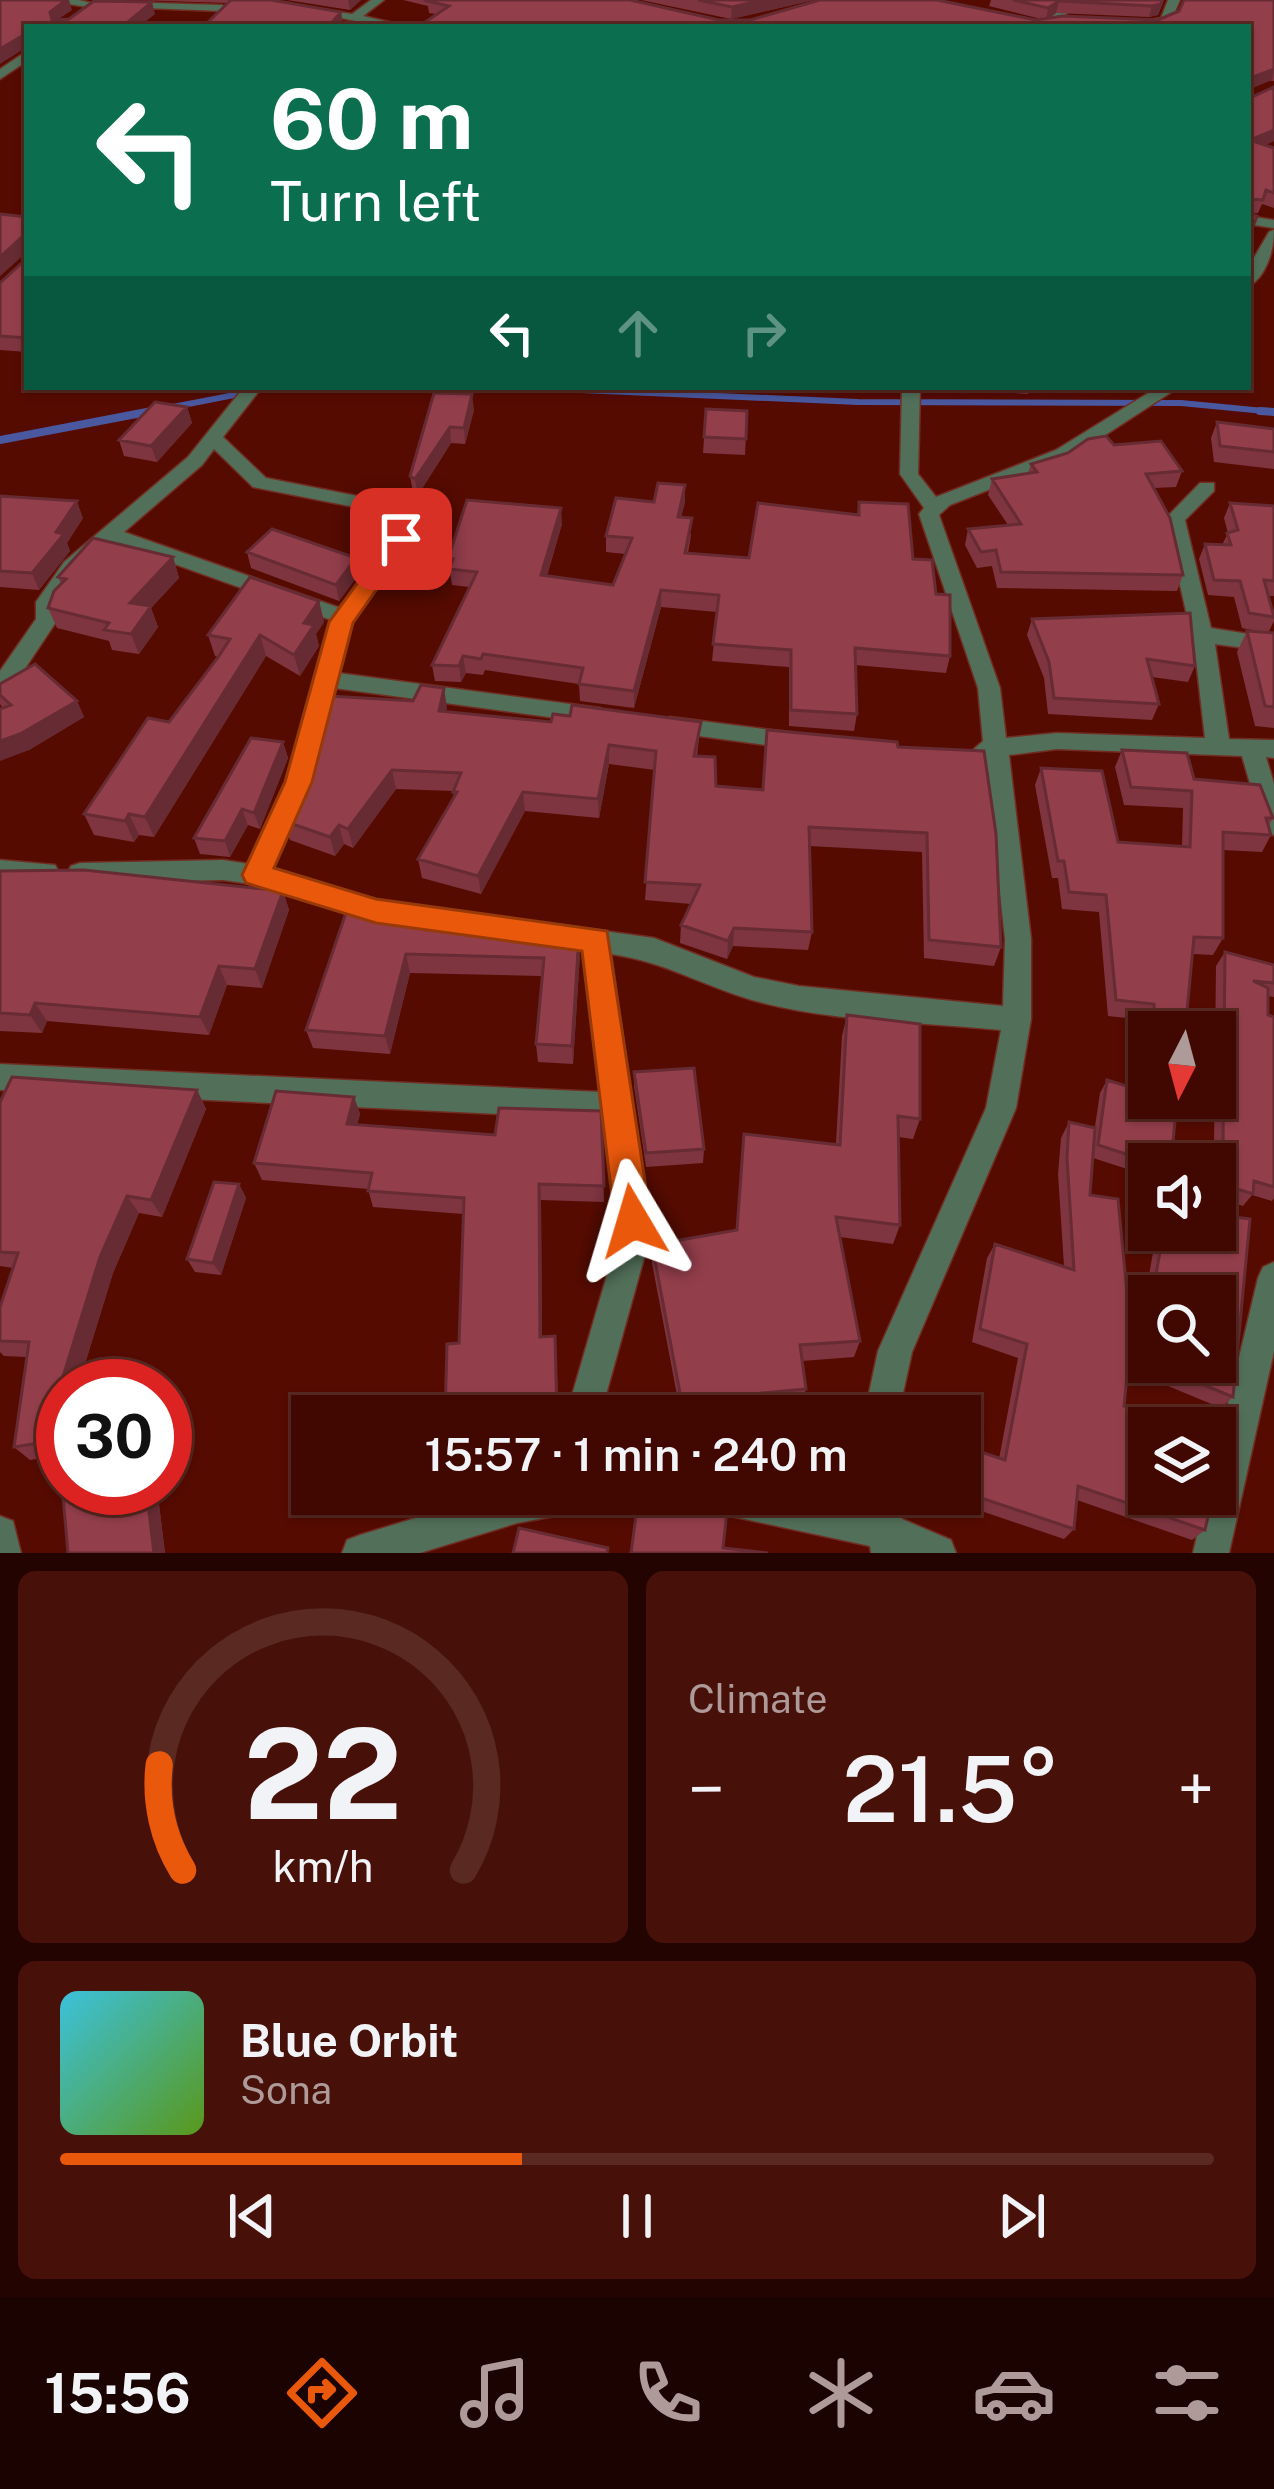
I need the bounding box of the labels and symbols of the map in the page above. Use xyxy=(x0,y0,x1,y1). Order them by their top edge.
pin xyxy=(350,488,452,590)
north arrow xyxy=(1128,1011,1236,1119)
position arrow xyxy=(570,1158,696,1284)
speed limit sign: 30 xyxy=(36,1359,192,1515)

